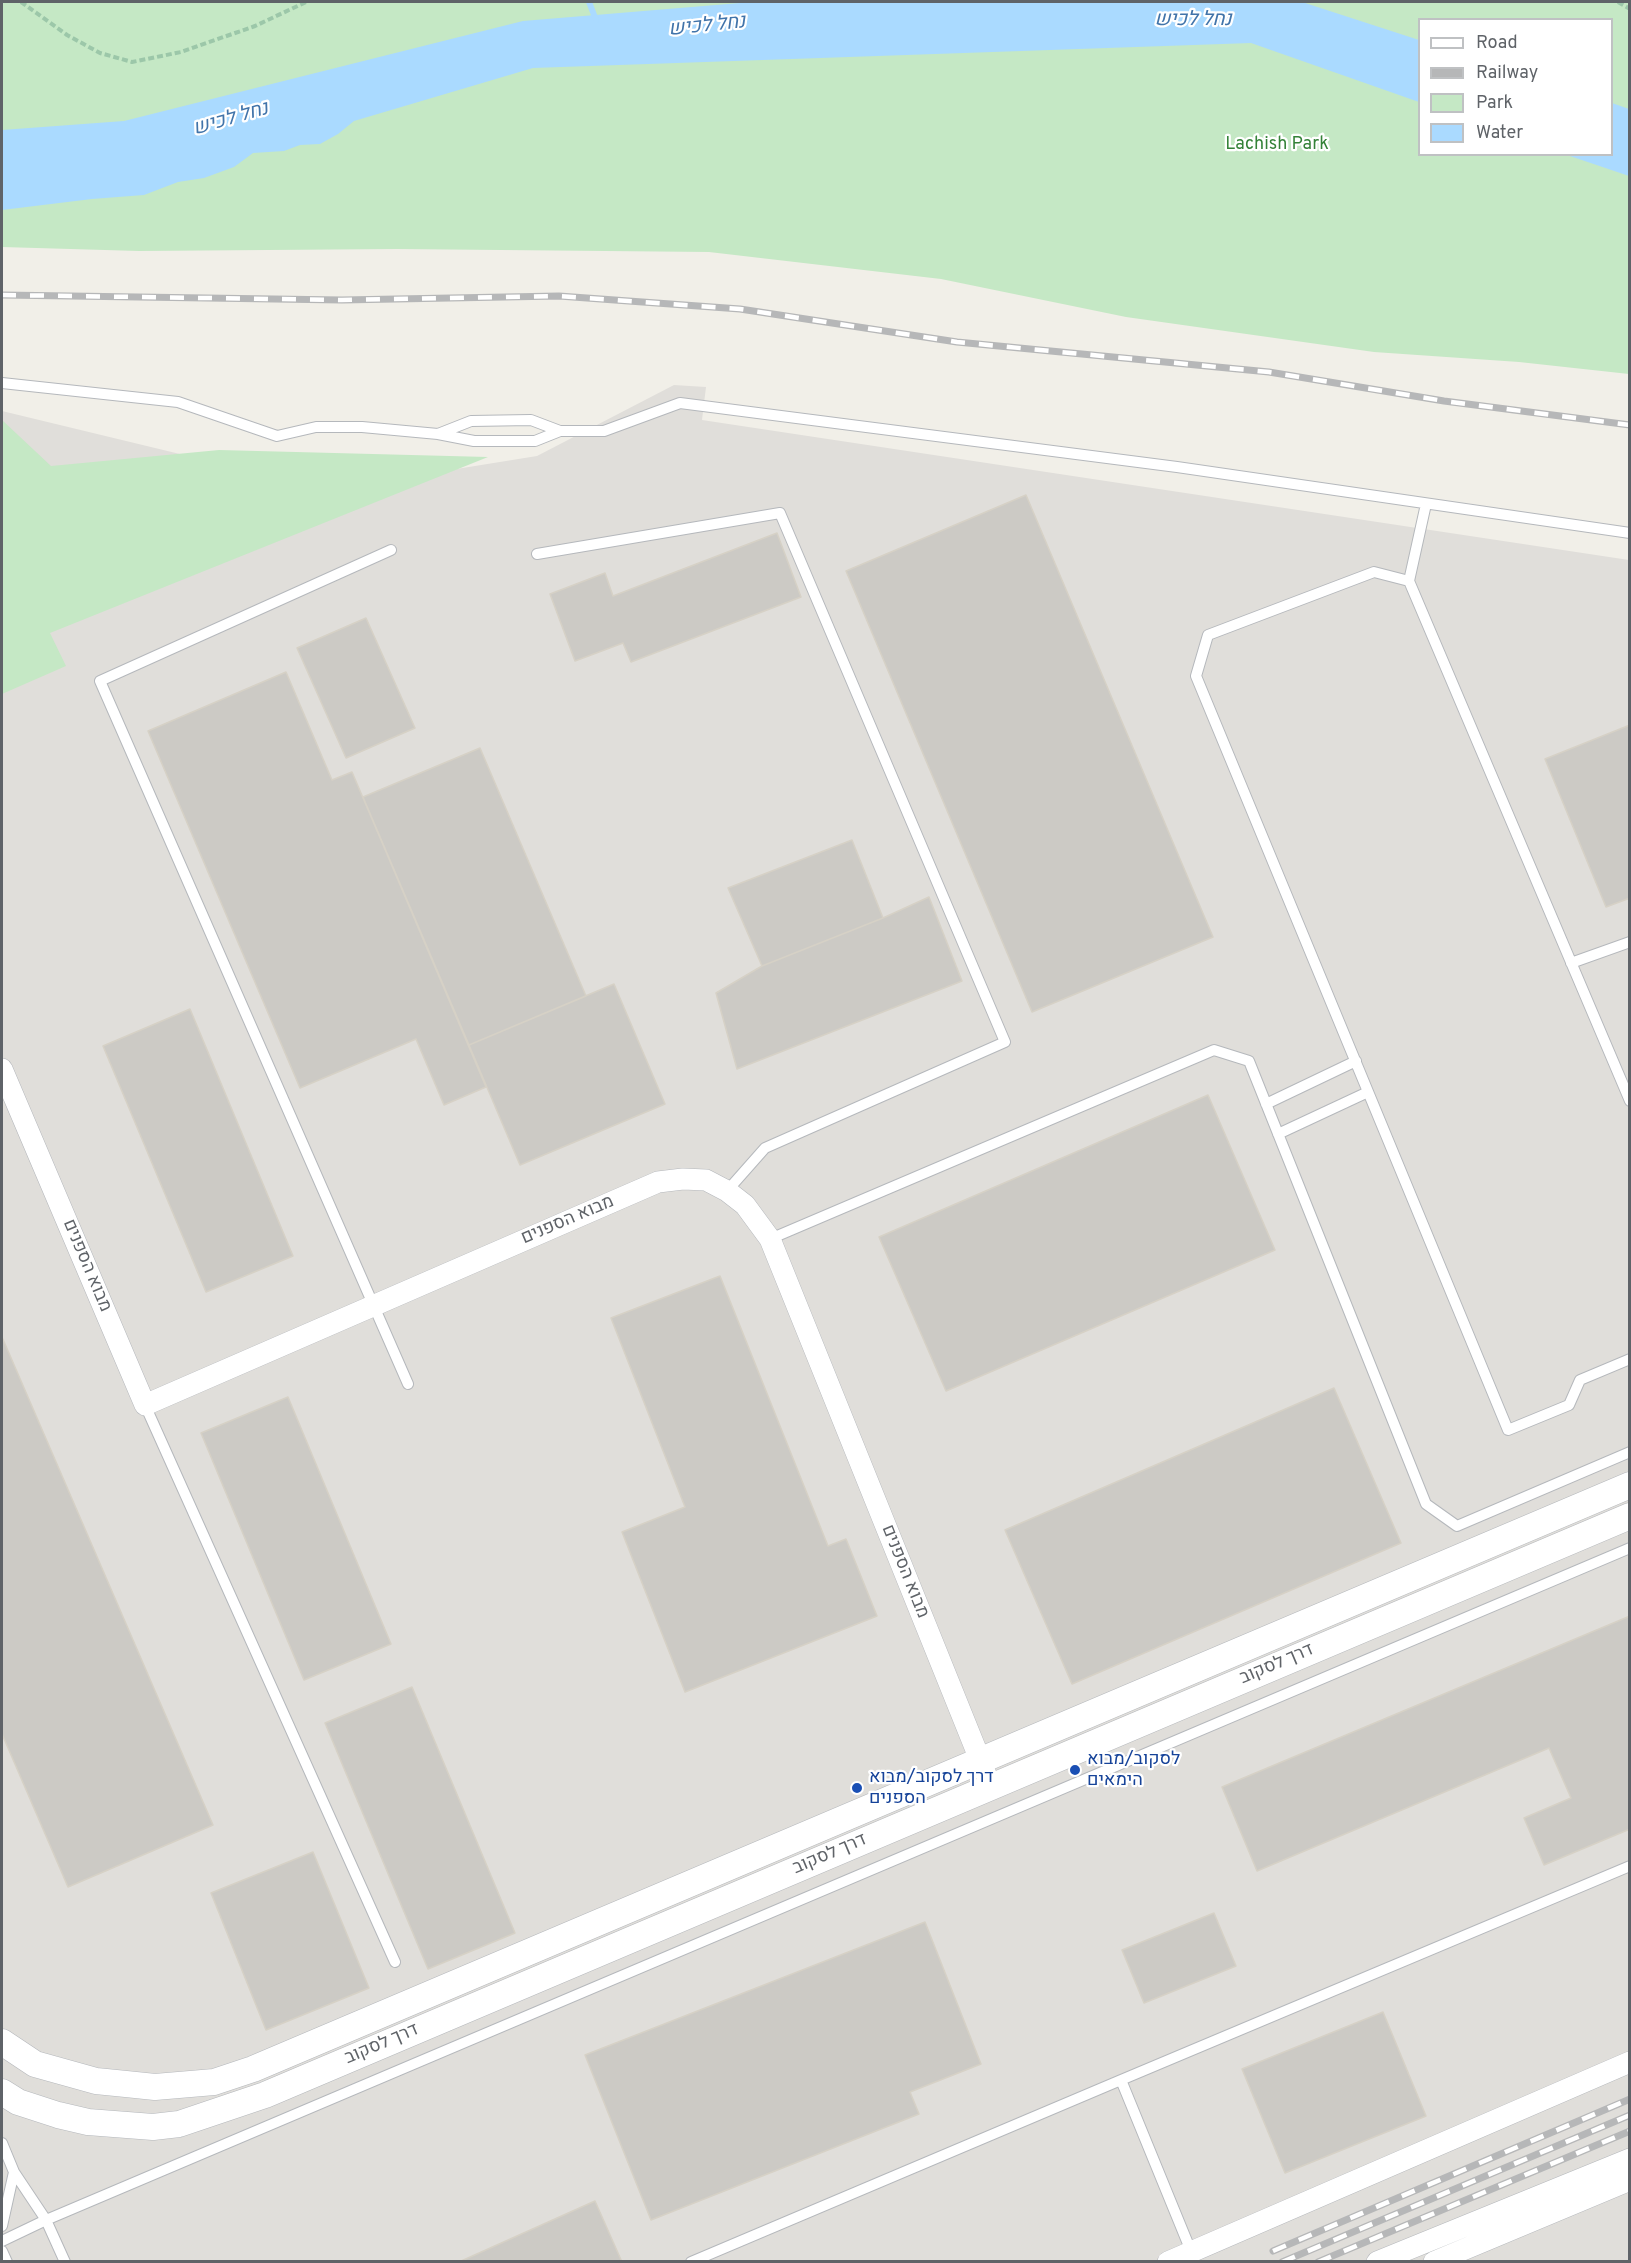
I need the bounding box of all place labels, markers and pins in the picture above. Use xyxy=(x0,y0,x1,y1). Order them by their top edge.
place label: לסקוב/מבוא הימאים xyxy=(1087,1749,1180,1792)
marker: לסקוב/מבוא הימאים xyxy=(1068,1763,1082,1777)
place label: דרך לסקוב/מבוא הספנים xyxy=(869,1767,994,1810)
marker: דרך לסקוב/מבוא הספנים xyxy=(850,1781,864,1795)

